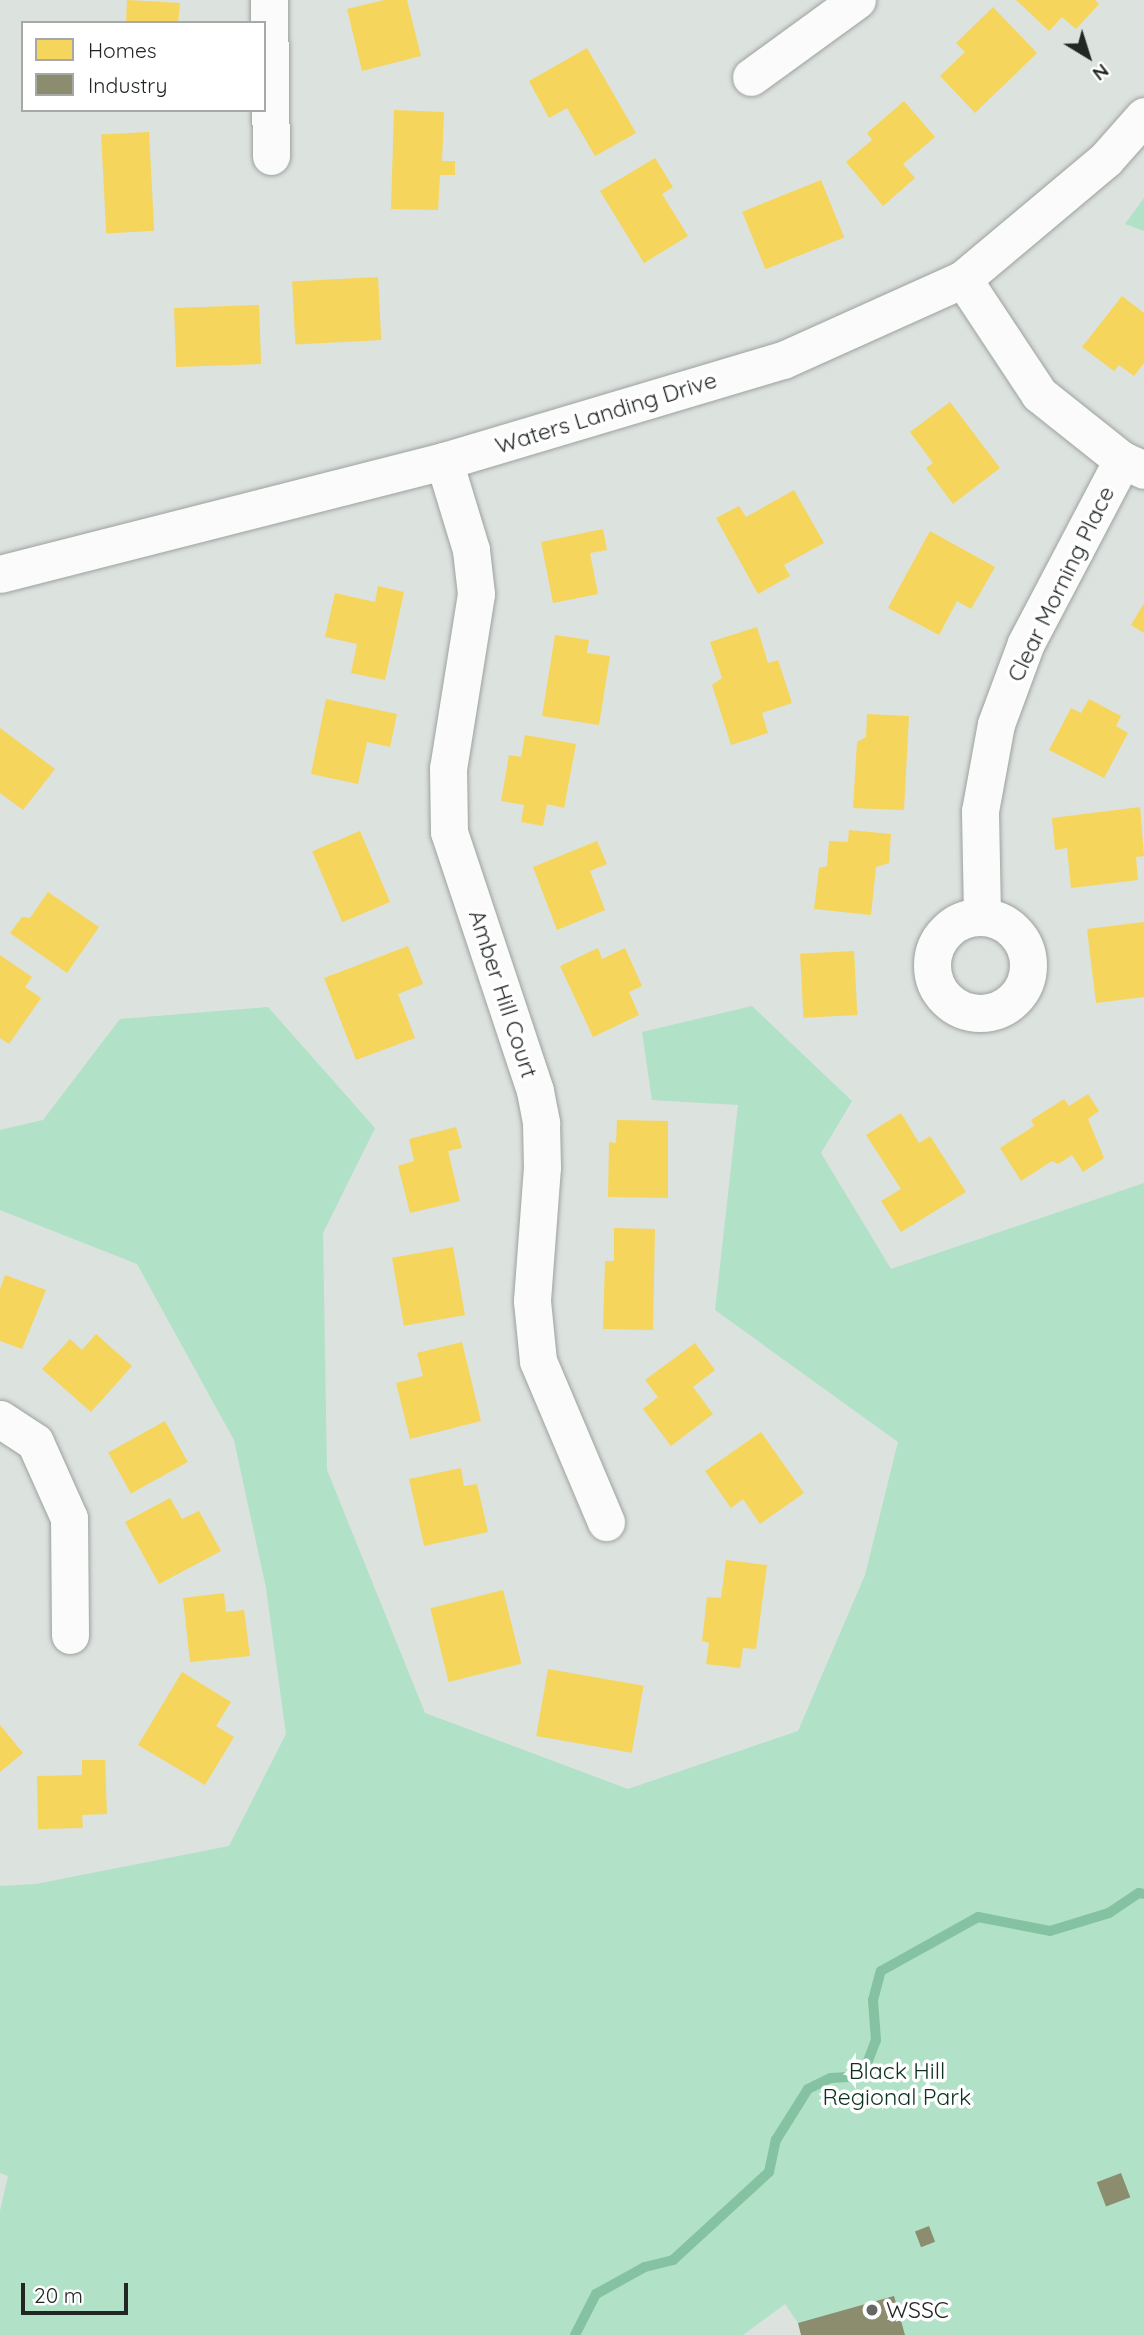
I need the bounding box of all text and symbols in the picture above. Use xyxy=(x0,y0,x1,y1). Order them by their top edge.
legend xyxy=(21,21,266,112)
north arrow xyxy=(1053,21,1123,91)
text: Homes xyxy=(88,37,157,63)
text: N xyxy=(1088,59,1114,86)
text: Industry xyxy=(88,72,167,98)
street label: Waters Landing Drive xyxy=(492,366,720,460)
street label: Clear Morning Place xyxy=(1002,482,1120,686)
street label: Amber Hill Court xyxy=(463,907,543,1081)
park label: Black Hill Regional Park xyxy=(823,2057,971,2111)
scale bar xyxy=(24,2268,131,2312)
text: 20 m xyxy=(34,2282,83,2308)
place label: WSSC xyxy=(886,2296,949,2324)
marker: WSSC xyxy=(864,2302,880,2318)

